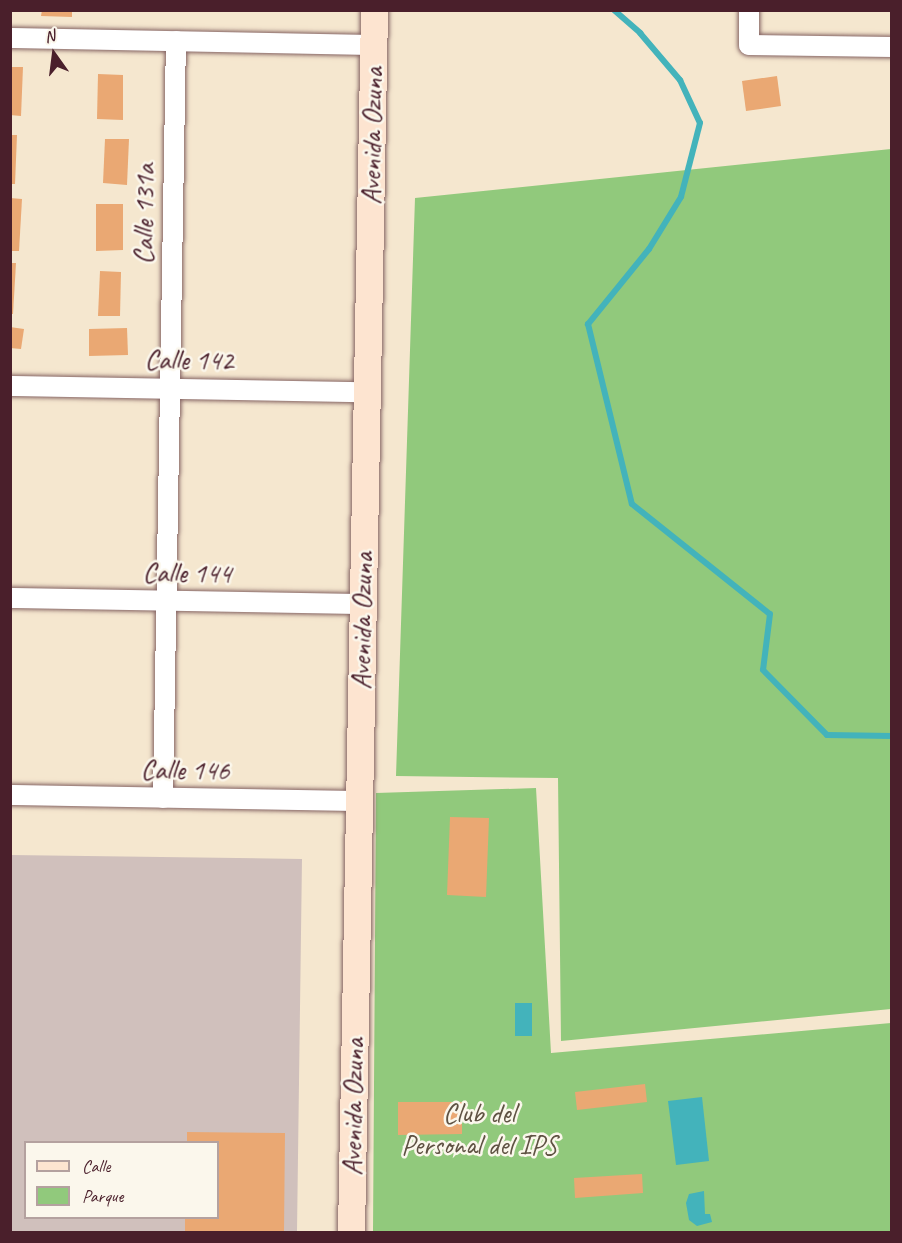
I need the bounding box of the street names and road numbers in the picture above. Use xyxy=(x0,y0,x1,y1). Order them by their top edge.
street label: Avenida Ozuna xyxy=(354,67,390,205)
street label: Calle 131a xyxy=(126,163,162,265)
street label: Calle 142 xyxy=(144,342,234,378)
street label: Avenida Ozuna xyxy=(344,552,380,690)
street label: Calle 144 xyxy=(142,555,232,591)
street label: Calle 146 xyxy=(140,752,230,788)
street label: Avenida Ozuna xyxy=(335,1038,371,1176)

